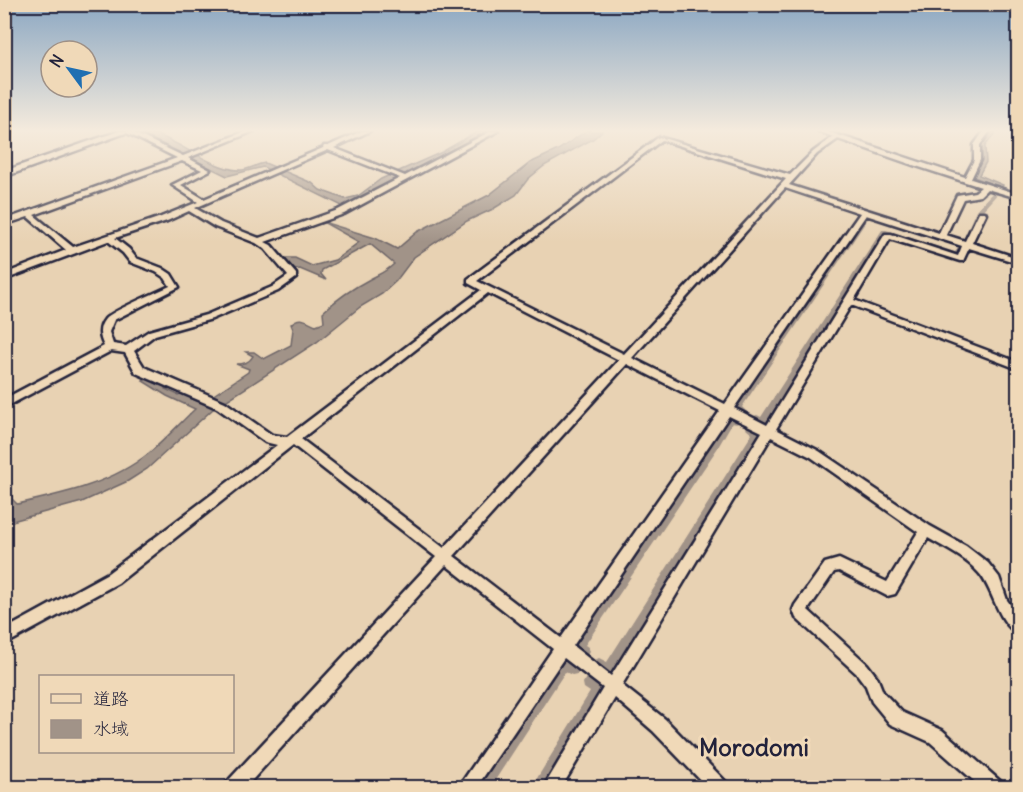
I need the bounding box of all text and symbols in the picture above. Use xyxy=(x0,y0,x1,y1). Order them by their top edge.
north arrow xyxy=(39,39,99,99)
text: N xyxy=(45,51,68,71)
legend xyxy=(39,675,234,753)
text: 道路 xyxy=(93,687,129,710)
text: 水域 xyxy=(93,717,129,740)
district label: Morodomi xyxy=(699,732,809,762)

